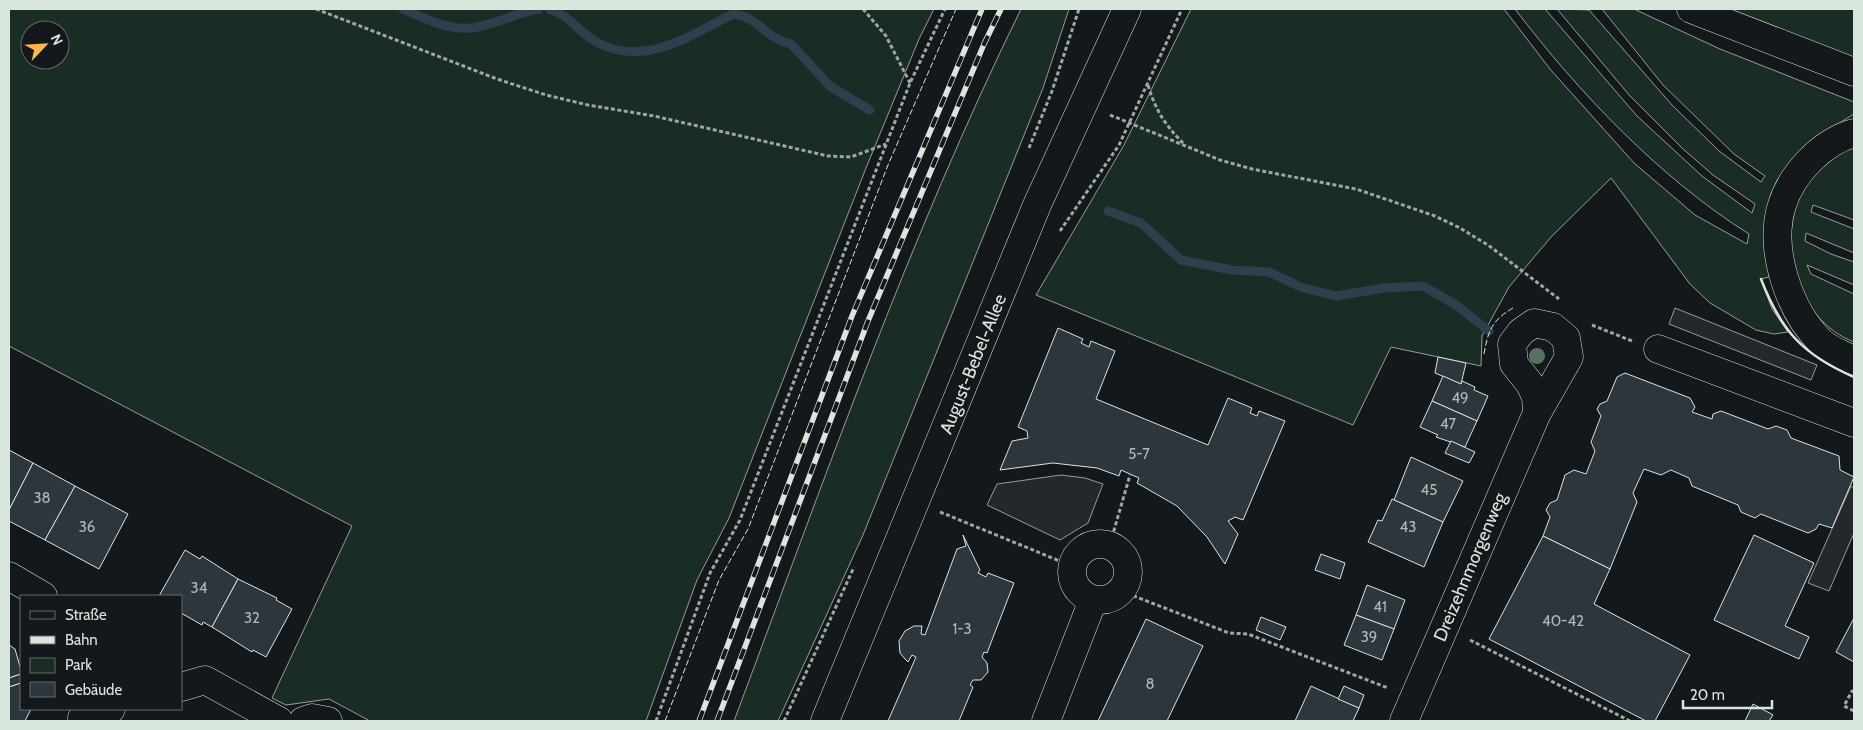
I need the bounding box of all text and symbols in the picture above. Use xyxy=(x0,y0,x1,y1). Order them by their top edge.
north arrow xyxy=(20,20,70,70)
text: N xyxy=(47,31,67,48)
street label: August-Bebel-Allee xyxy=(935,291,1011,437)
house number: 49 xyxy=(1451,389,1469,407)
house number: 47 xyxy=(1440,415,1457,433)
house number: 5-7 xyxy=(1128,445,1150,463)
house number: 45 xyxy=(1421,481,1437,499)
street label: Dreizehnmorgenweg xyxy=(1429,488,1512,645)
house number: 38 xyxy=(33,489,51,507)
house number: 36 xyxy=(79,518,95,536)
house number: 43 xyxy=(1400,518,1416,536)
house number: 34 xyxy=(191,579,208,597)
legend xyxy=(20,595,182,710)
house number: 41 xyxy=(1373,598,1387,616)
text: Straße xyxy=(65,606,107,624)
house number: 32 xyxy=(244,609,260,627)
house number: 40-42 xyxy=(1542,612,1584,630)
house number: 1-3 xyxy=(952,620,972,638)
house number: 39 xyxy=(1361,628,1377,646)
text: Bahn xyxy=(65,631,98,649)
text: Park xyxy=(65,656,92,674)
house number: 8 xyxy=(1145,675,1155,693)
scale bar xyxy=(1683,678,1772,710)
text: Gebäude xyxy=(65,681,122,699)
text: 20 m xyxy=(1690,686,1725,704)

